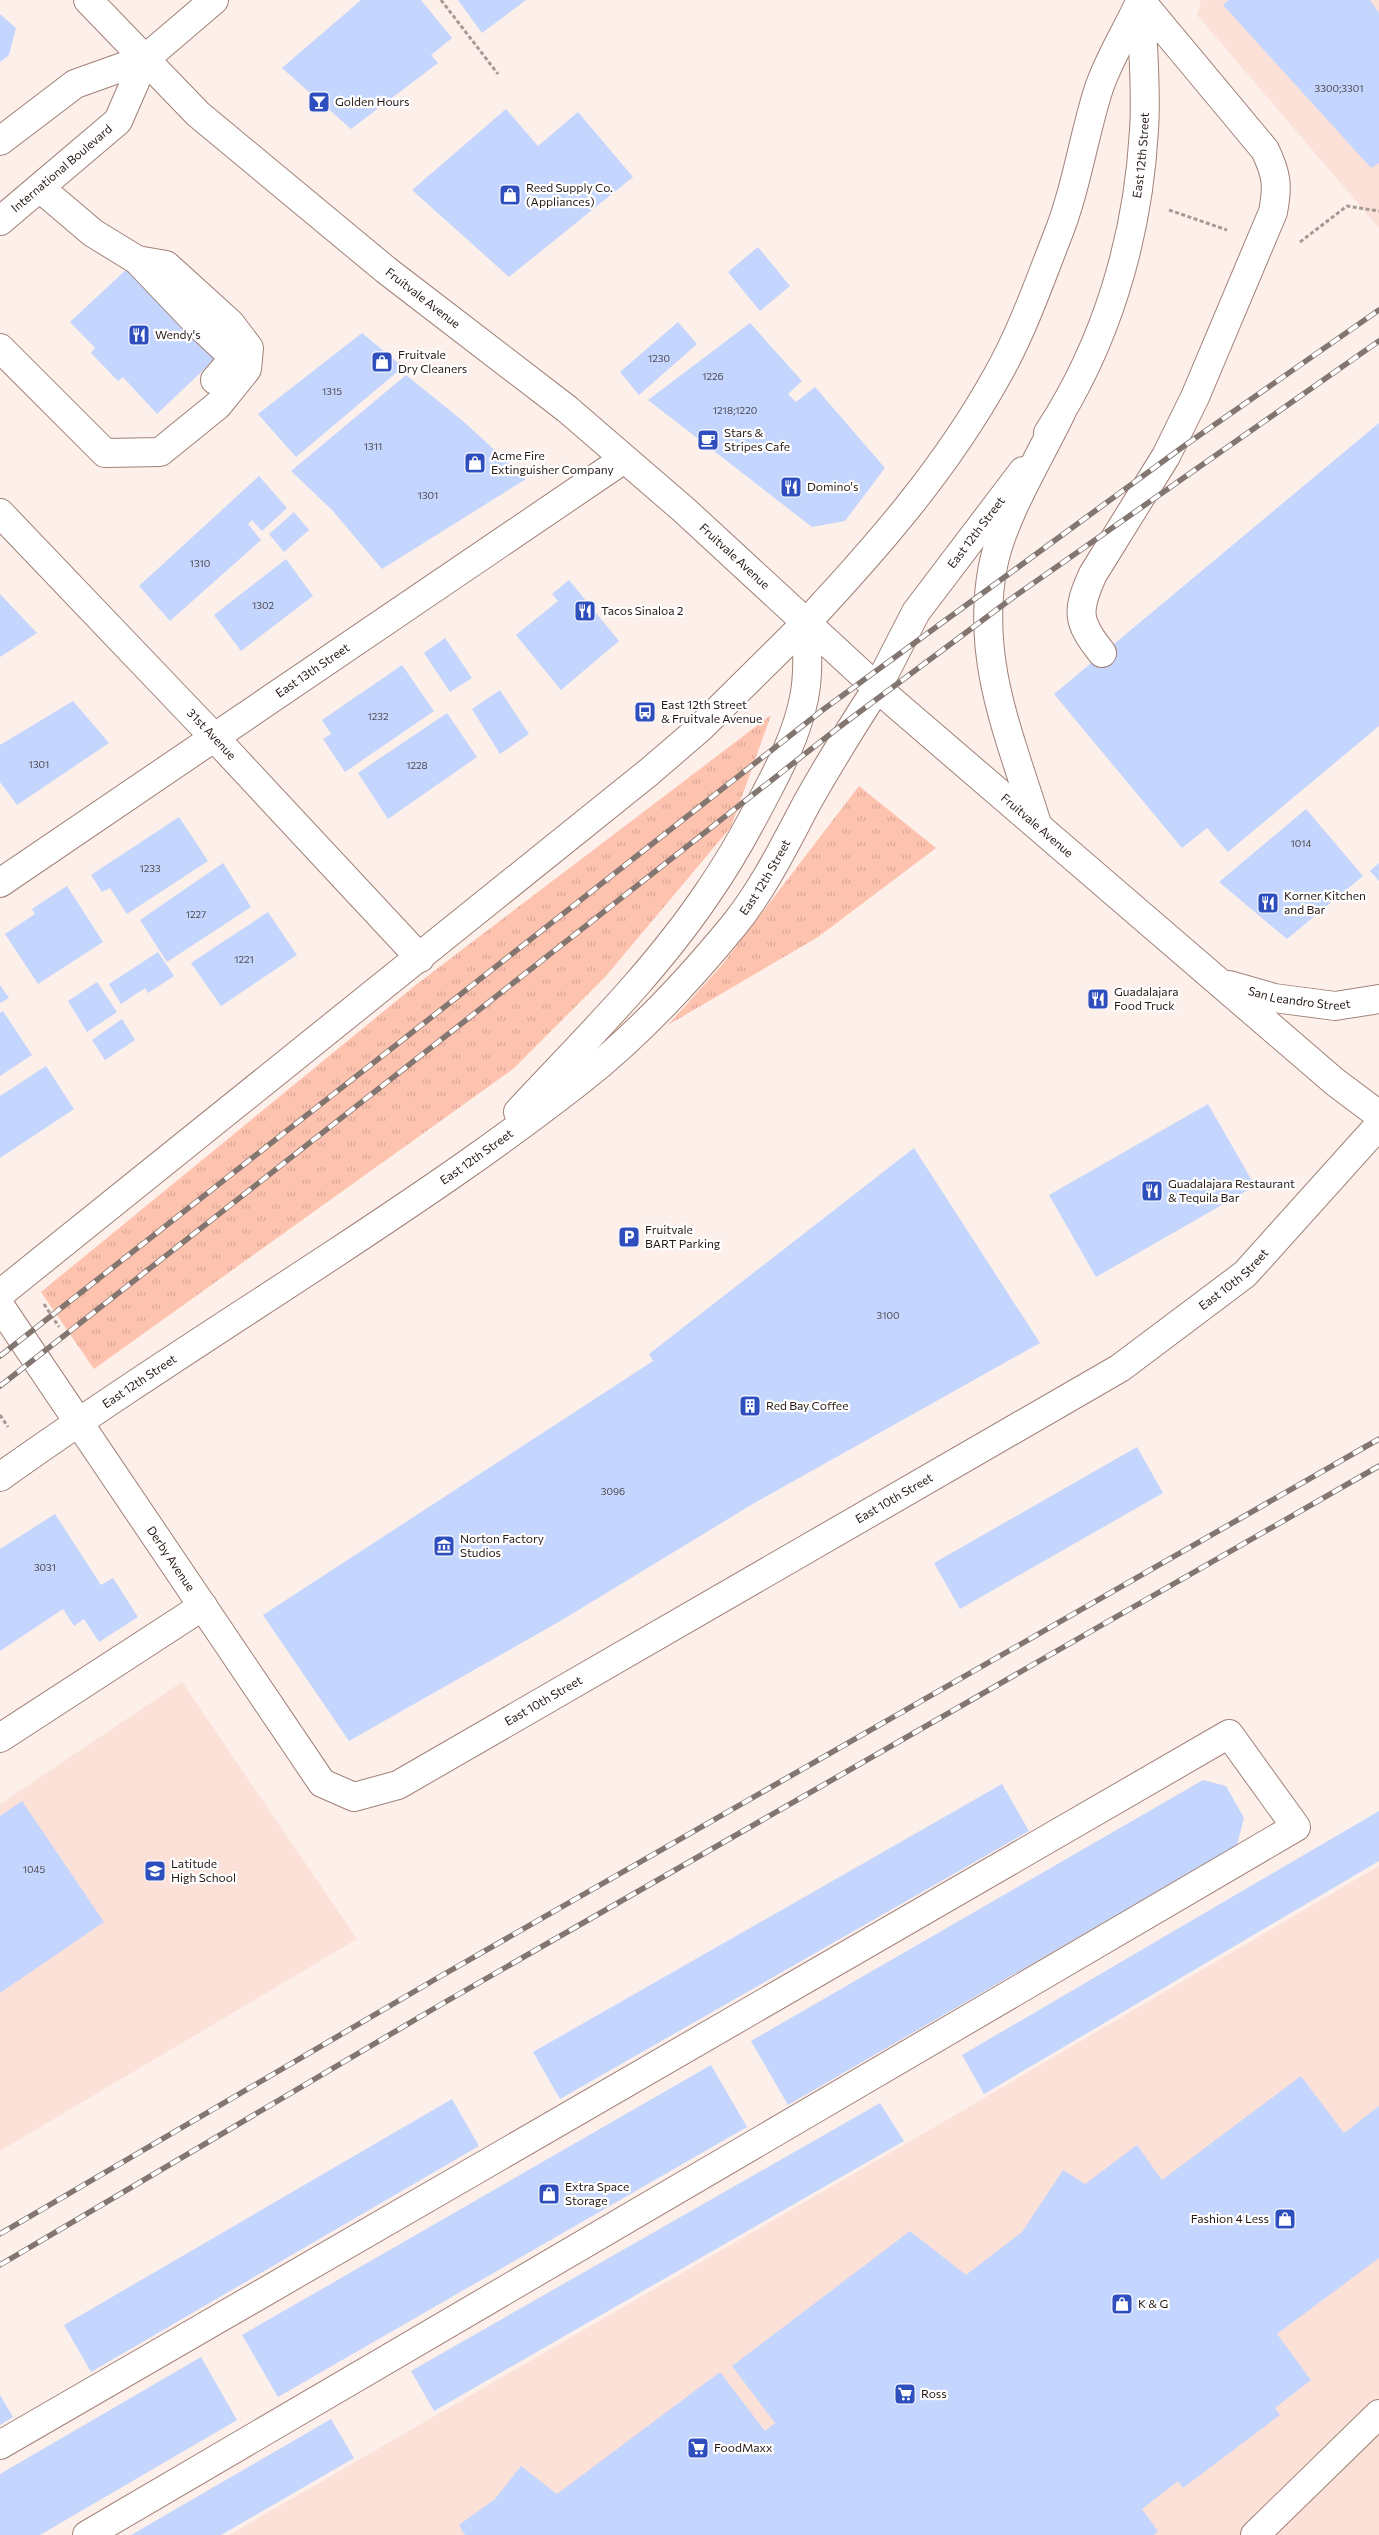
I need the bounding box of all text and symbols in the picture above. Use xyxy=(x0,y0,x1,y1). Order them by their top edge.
house number: 3300;3301 xyxy=(1315,82,1363,94)
bar icon: Golden Hours xyxy=(307,90,331,114)
place label: Golden Hours xyxy=(335,94,409,108)
street label: East 12th Street xyxy=(1129,112,1151,199)
street label: International Boulevard xyxy=(8,121,114,215)
place label: Reed Supply Co. (Appliances) xyxy=(526,180,613,208)
shop icon: Reed Supply Co. (Appliances) xyxy=(498,183,522,207)
street label: Fruitvale Avenue xyxy=(383,264,463,330)
restaurant icon: Wendy's xyxy=(127,323,151,347)
place label: Wendy's xyxy=(155,327,201,341)
place label: Fruitvale Dry Cleaners xyxy=(398,347,467,375)
shop icon: Fruitvale Dry Cleaners xyxy=(370,350,394,374)
house number: 1230 xyxy=(648,352,670,364)
house number: 1226 xyxy=(702,370,724,382)
house number: 1315 xyxy=(322,385,342,397)
house number: 1218;1220 xyxy=(713,404,757,416)
place label: Stars & Stripes Cafe xyxy=(724,425,790,453)
cafe icon: Stars & Stripes Cafe xyxy=(696,428,720,452)
house number: 1311 xyxy=(364,440,382,452)
place label: Acme Fire Extinguisher Company xyxy=(491,448,614,476)
shop icon: Acme Fire Extinguisher Company xyxy=(463,451,487,475)
restaurant icon: Domino's xyxy=(779,475,803,499)
place label: Domino's xyxy=(807,479,859,493)
house number: 1301 xyxy=(418,489,438,501)
street label: East 12th Street xyxy=(944,494,1007,571)
street label: Fruitvale Avenue xyxy=(697,520,773,591)
house number: 1310 xyxy=(190,557,210,569)
house number: 1302 xyxy=(252,599,274,611)
restaurant icon: Tacos Sinaloa 2 xyxy=(573,599,597,623)
place label: Tacos Sinaloa 2 xyxy=(601,603,684,617)
street label: East 13th Street xyxy=(273,640,352,700)
place label: East 12th Street & Fruitvale Avenue xyxy=(661,697,762,725)
bus stop icon: East 12th Street & Fruitvale Avenue xyxy=(633,700,657,724)
street label: 31st Avenue xyxy=(185,705,239,762)
house number: 1232 xyxy=(367,710,389,722)
house number: 1301 xyxy=(29,758,49,770)
house number: 1228 xyxy=(406,759,428,771)
street label: Fruitvale Avenue xyxy=(999,790,1076,860)
street label: East 12th Street xyxy=(736,837,792,918)
house number: 1014 xyxy=(1290,837,1312,849)
house number: 1233 xyxy=(139,862,161,874)
place label: Korner Kitchen and Bar xyxy=(1284,888,1366,916)
restaurant icon: Korner Kitchen and Bar xyxy=(1256,891,1280,915)
house number: 1227 xyxy=(186,908,206,920)
house number: 1221 xyxy=(234,953,254,965)
street label: San Leandro Street xyxy=(1247,983,1351,1012)
place label: Guadalajara Food Truck xyxy=(1114,984,1179,1012)
restaurant icon: Guadalajara Food Truck xyxy=(1086,987,1110,1011)
street label: East 12th Street xyxy=(437,1126,515,1187)
place label: Guadalajara Restaurant & Tequila Bar xyxy=(1168,1176,1295,1204)
restaurant icon: Guadalajara Restaurant & Tequila Bar xyxy=(1140,1179,1164,1203)
place label: Fruitvale BART Parking xyxy=(645,1222,721,1250)
parking icon: Fruitvale BART Parking xyxy=(617,1225,641,1249)
street label: East 10th Street xyxy=(1196,1245,1270,1312)
house number: 3100 xyxy=(876,1309,900,1321)
street label: East 12th Street xyxy=(99,1351,179,1410)
building icon: Red Bay Coffee xyxy=(738,1394,762,1418)
place label: Red Bay Coffee xyxy=(766,1398,848,1412)
street label: East 10th Street xyxy=(852,1470,935,1525)
house number: 3096 xyxy=(601,1485,625,1497)
street label: Derby Avenue xyxy=(145,1523,198,1593)
place label: Norton Factory Studios xyxy=(460,1531,544,1559)
museum icon: Norton Factory Studios xyxy=(432,1534,456,1558)
house number: 3031 xyxy=(34,1561,56,1573)
street label: East 10th Street xyxy=(502,1672,584,1728)
place label: Latitude High School xyxy=(171,1856,236,1884)
school or university icon: Latitude High School xyxy=(143,1859,167,1883)
house number: 1045 xyxy=(23,1863,46,1875)
place label: Extra Space Storage xyxy=(565,2179,629,2207)
shop icon: Extra Space Storage xyxy=(537,2182,561,2206)
shop icon: Fashion 4 Less xyxy=(1273,2207,1297,2231)
place label: Fashion 4 Less xyxy=(1191,2211,1269,2225)
shop icon: K & G xyxy=(1110,2292,1134,2316)
place label: K & G xyxy=(1138,2296,1168,2310)
supermarket icon: Ross xyxy=(893,2382,917,2406)
place label: Ross xyxy=(921,2386,947,2400)
supermarket icon: FoodMaxx xyxy=(686,2436,710,2460)
place label: FoodMaxx xyxy=(714,2440,773,2454)

